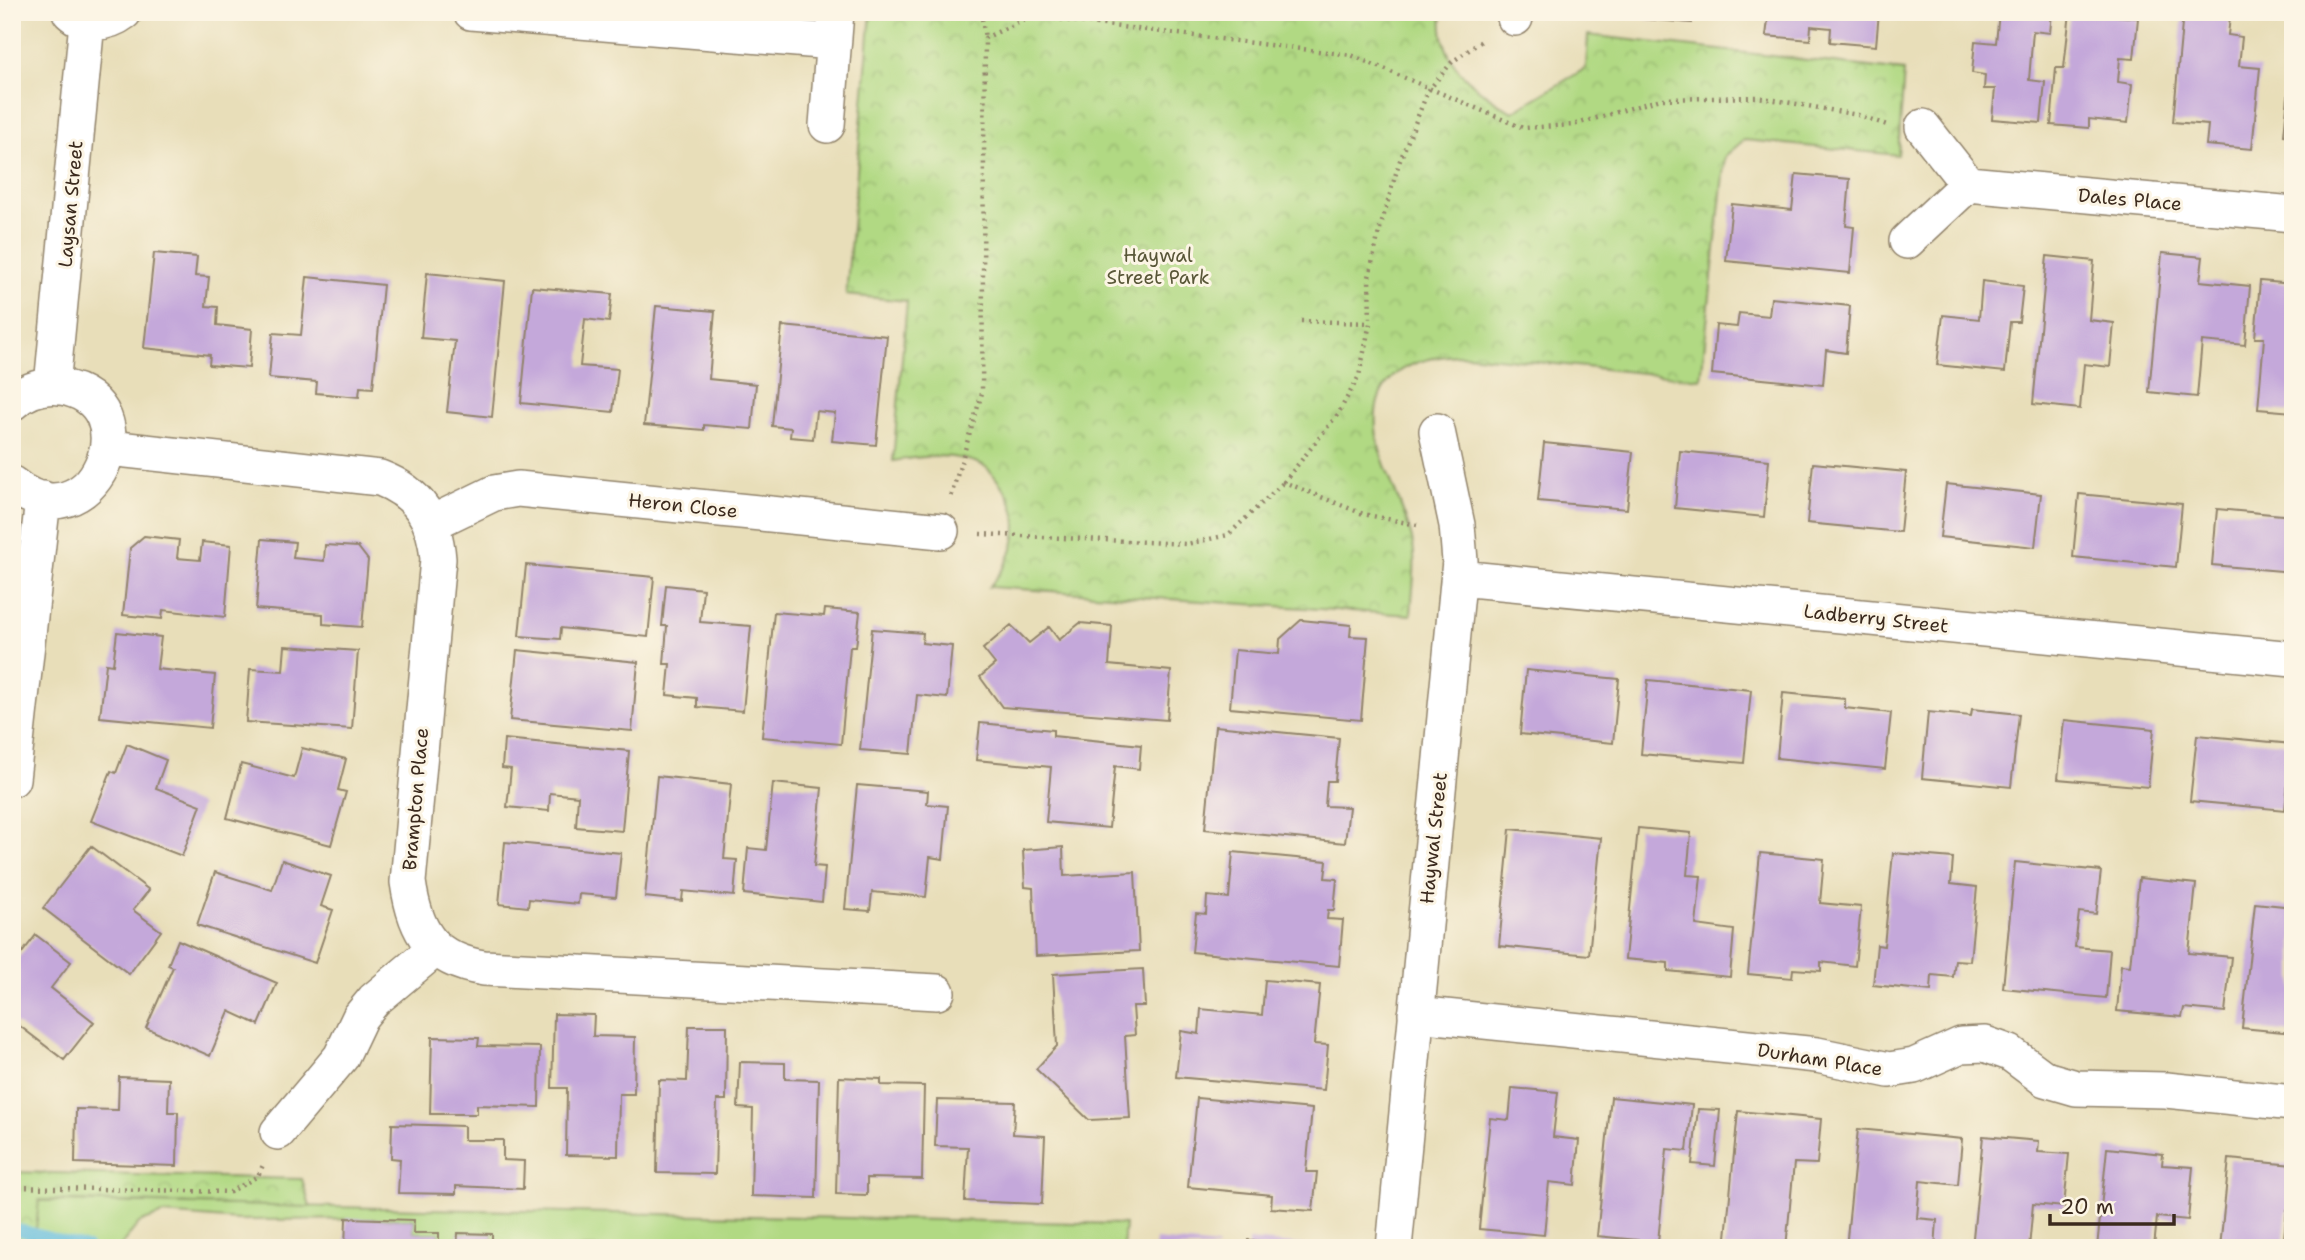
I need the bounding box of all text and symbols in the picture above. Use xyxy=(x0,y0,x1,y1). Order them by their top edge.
street label: Laysan Street xyxy=(52,140,88,269)
street label: Dales Place xyxy=(2077,183,2183,216)
park label: Haywal Street Park xyxy=(1106,243,1210,290)
street label: Heron Close xyxy=(627,487,739,524)
street label: Ladberry Street xyxy=(1802,598,1950,639)
street label: Brampton Place xyxy=(397,727,434,872)
street label: Haywal Street xyxy=(1414,771,1453,905)
street label: Durham Place xyxy=(1756,1037,1884,1082)
scale bar xyxy=(2050,1183,2174,1227)
text: 20 m xyxy=(2060,1193,2114,1221)

